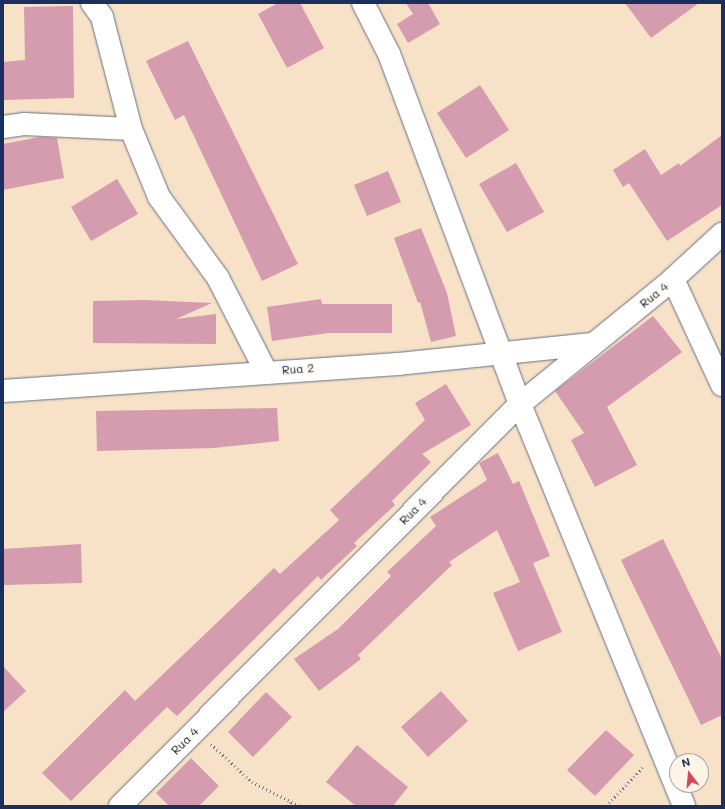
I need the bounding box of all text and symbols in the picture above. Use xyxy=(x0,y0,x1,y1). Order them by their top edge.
street label: Rua 4 xyxy=(637,279,671,311)
street label: Rua 2 xyxy=(281,361,315,377)
street label: Rua 4 xyxy=(396,494,430,528)
street label: Rua 4 xyxy=(168,724,202,758)
north arrow xyxy=(669,753,709,793)
text: N xyxy=(680,754,692,770)

